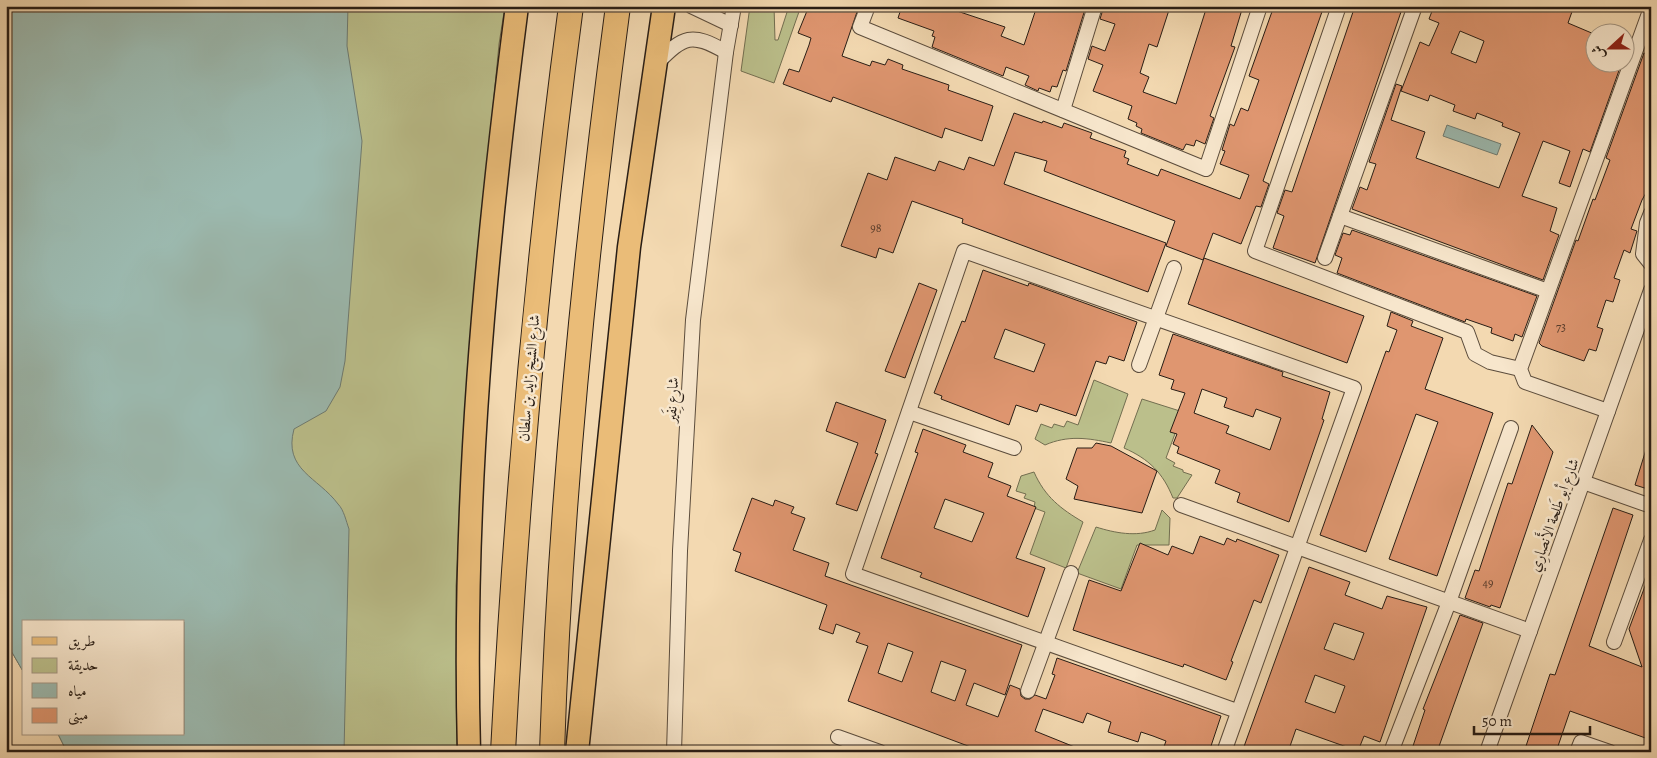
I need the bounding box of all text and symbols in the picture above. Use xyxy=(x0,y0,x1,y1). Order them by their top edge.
north arrow xyxy=(1584,22,1634,72)
text: ش xyxy=(1587,42,1610,62)
house number: 98 xyxy=(870,220,882,236)
street label: شارع الشيخ زايد بن سلطان xyxy=(513,314,549,443)
house number: 73 xyxy=(1556,319,1566,335)
street label: شارع نِفَير xyxy=(660,377,686,426)
street label: شارع أبو طَلحة الأَنصارِي xyxy=(1522,455,1587,575)
house number: 49 xyxy=(1483,575,1493,591)
legend xyxy=(22,620,185,736)
text: طريق xyxy=(68,631,95,651)
text: حديقة xyxy=(68,655,98,675)
text: مياه xyxy=(68,681,86,701)
scale bar xyxy=(1474,703,1591,735)
text: مبنى xyxy=(68,705,88,726)
text: 50 m xyxy=(1482,711,1512,731)

